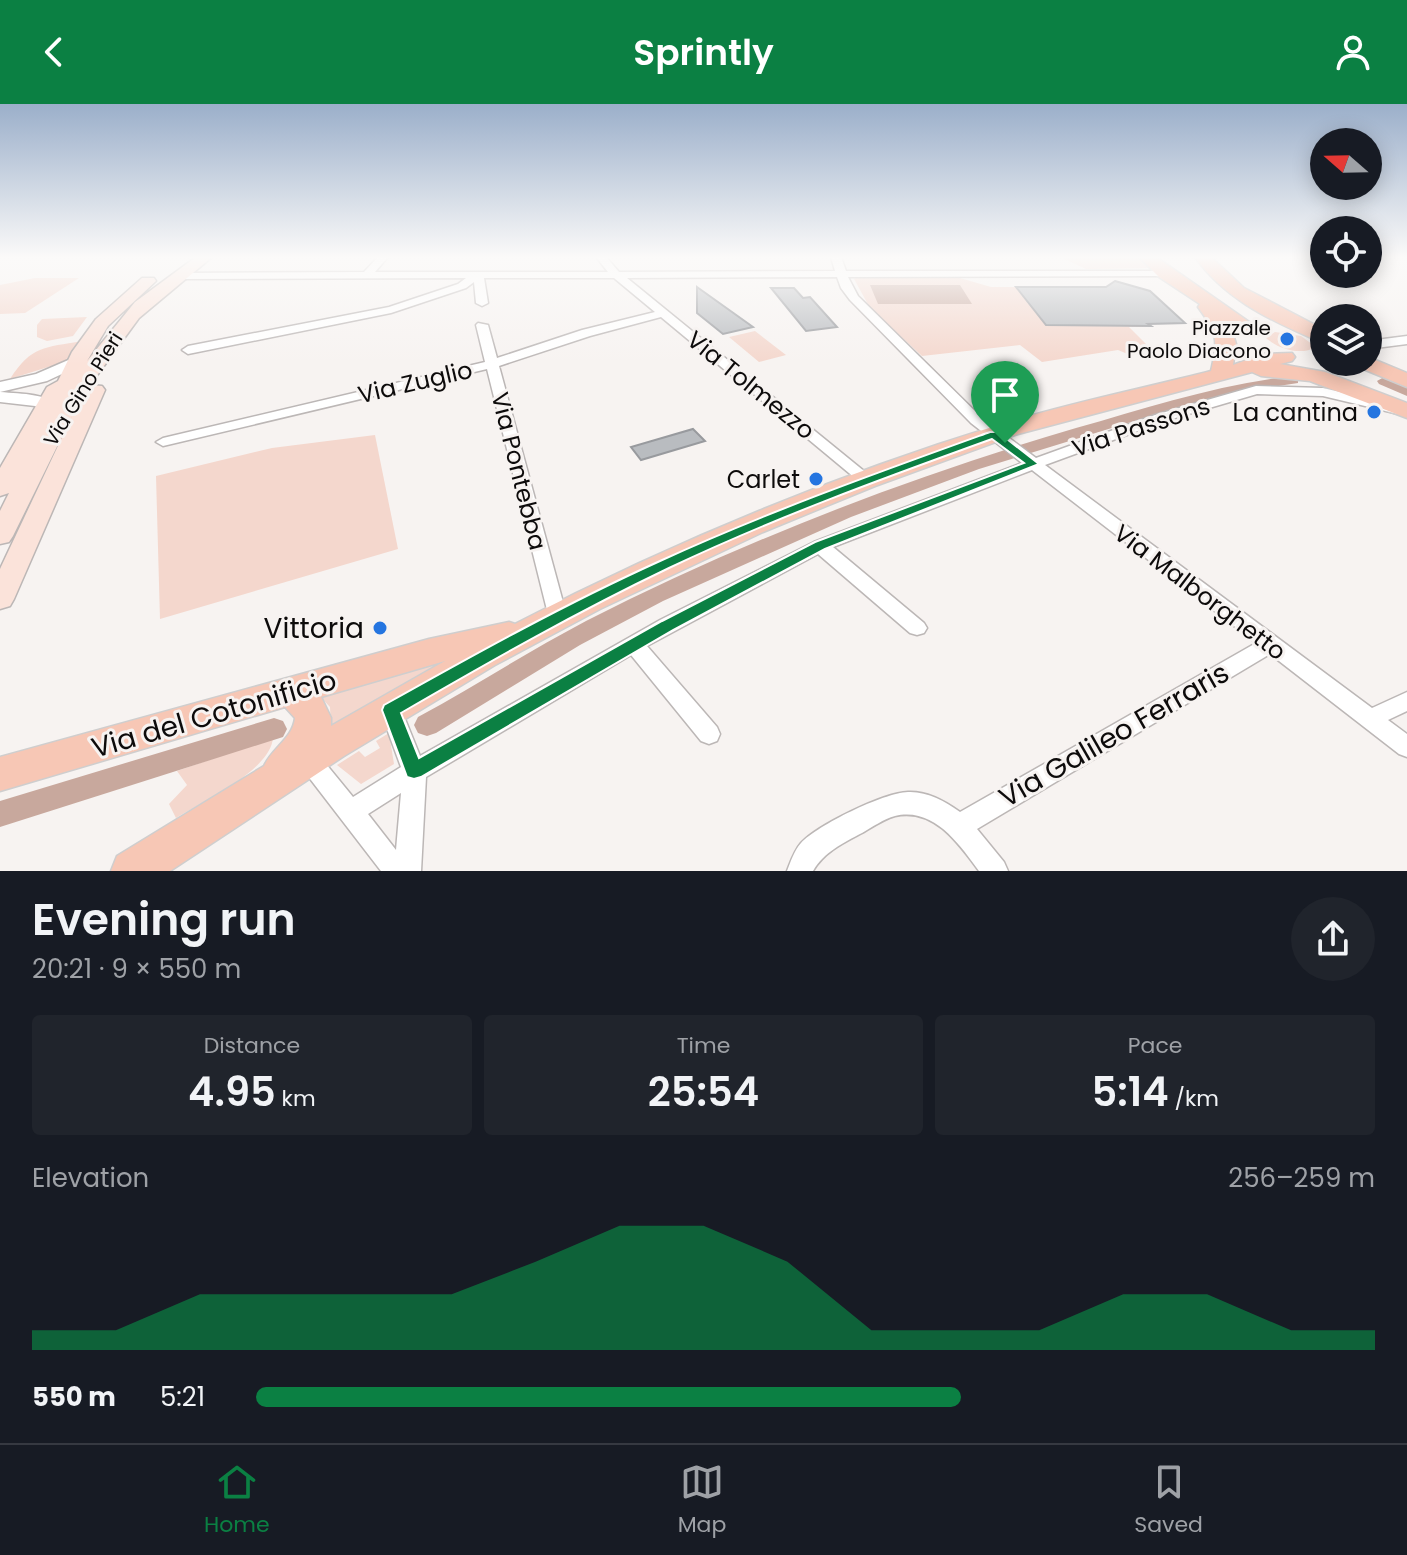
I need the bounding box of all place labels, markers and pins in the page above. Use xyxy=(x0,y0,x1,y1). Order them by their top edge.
place label: Piazzale Paolo Diacono xyxy=(1127,314,1271,365)
marker: Piazzale Paolo Diacono xyxy=(1278,330,1296,348)
pin xyxy=(971,361,1039,443)
place label: La cantina xyxy=(1233,396,1358,429)
marker: La cantina xyxy=(1365,403,1383,421)
place label: Carlet xyxy=(727,463,800,496)
marker: Carlet xyxy=(807,470,825,488)
place label: Vittoria xyxy=(264,609,364,648)
marker: Vittoria xyxy=(371,619,389,637)

